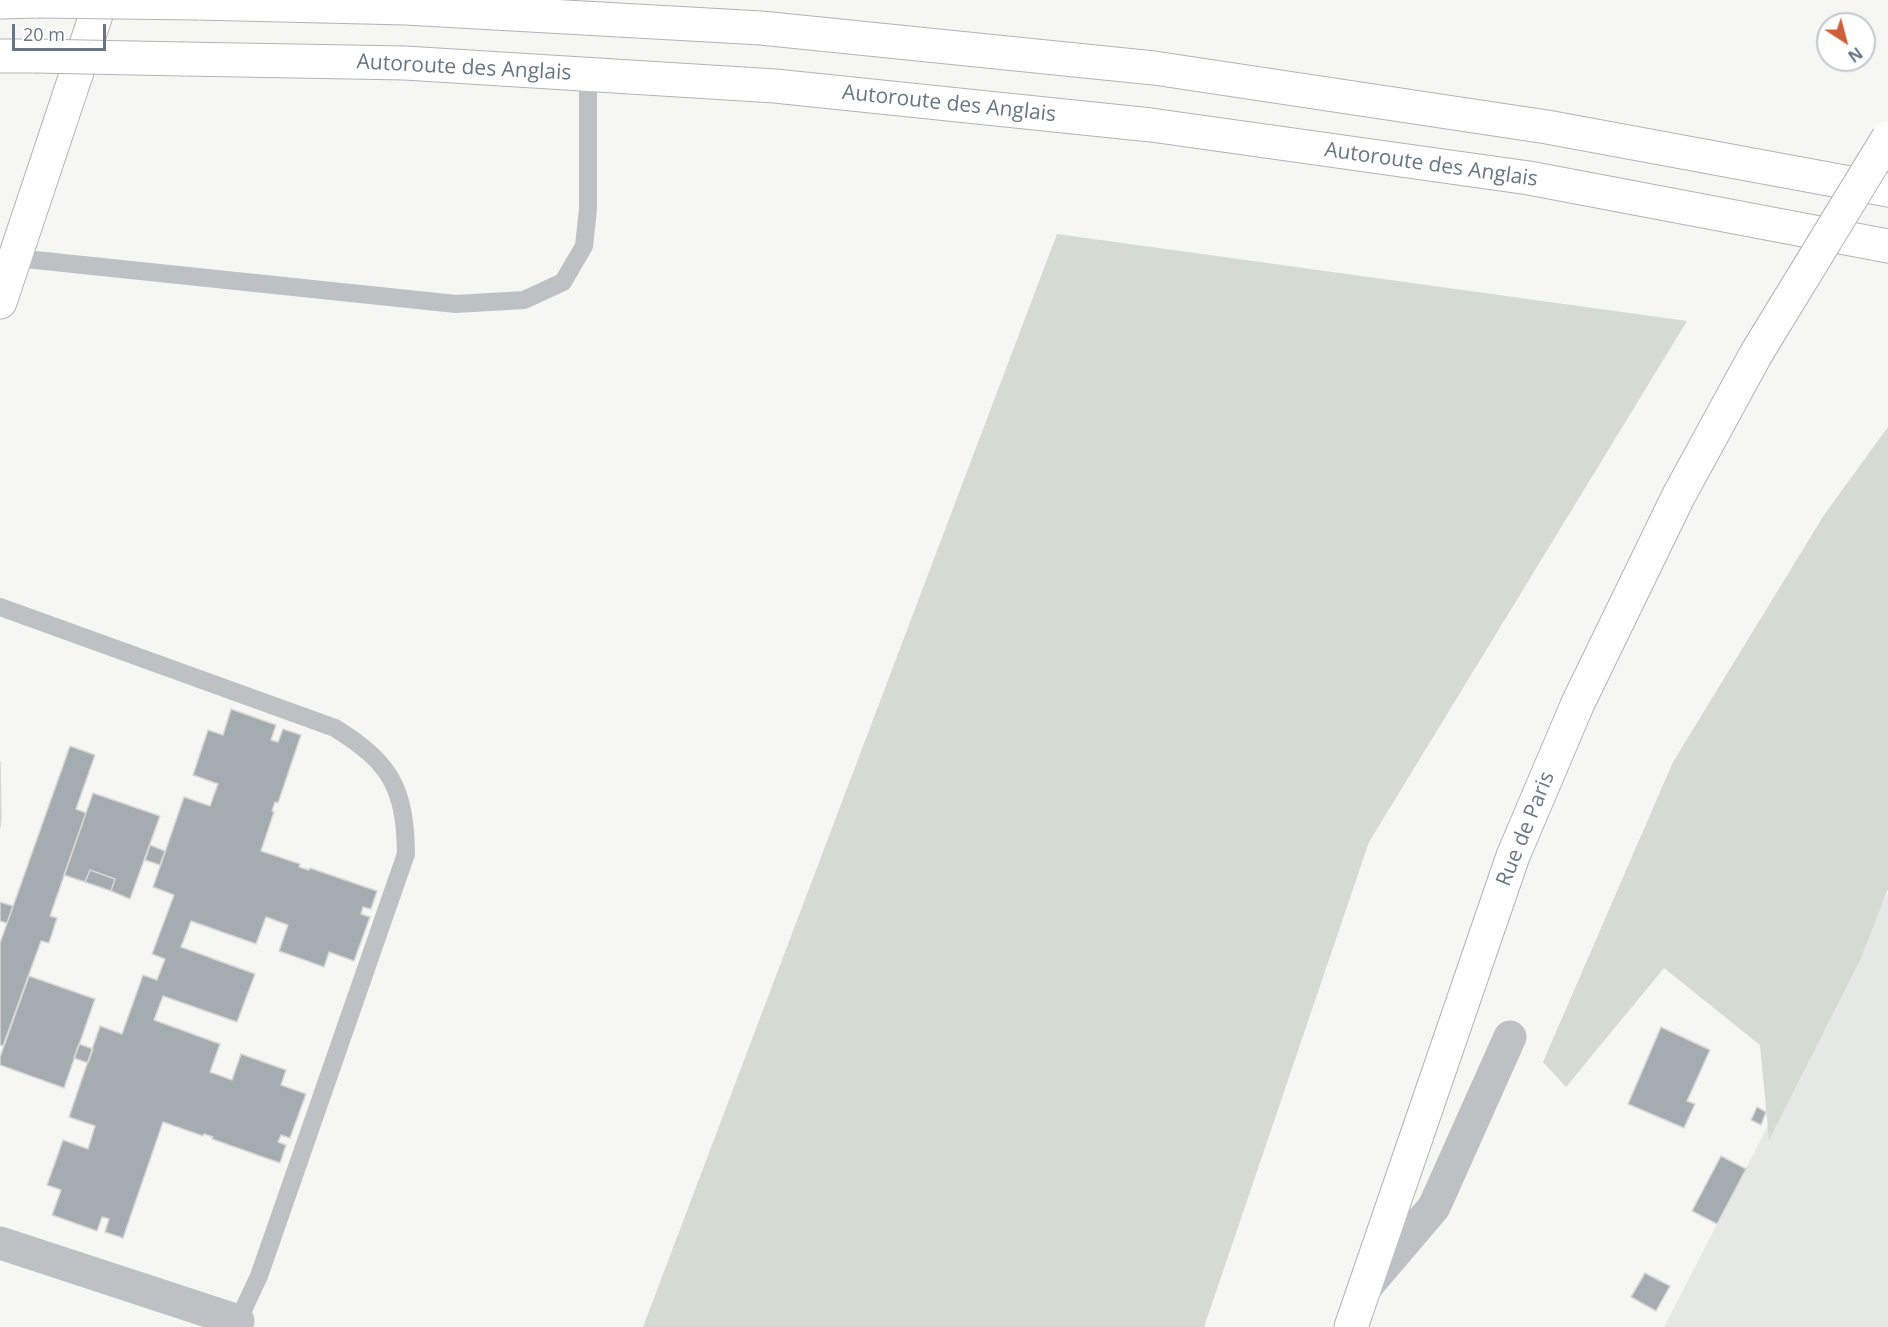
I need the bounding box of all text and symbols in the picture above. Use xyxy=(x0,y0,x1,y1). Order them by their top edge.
scale bar xyxy=(15,12,110,50)
north arrow xyxy=(1816,12,1876,72)
text: 20 m xyxy=(23,22,65,46)
text: N xyxy=(1844,42,1867,68)
street label: Autoroute des Anglais xyxy=(356,50,572,86)
street label: Autoroute des Anglais xyxy=(841,80,1057,128)
street label: Autoroute des Anglais xyxy=(1323,138,1539,192)
street label: Rue de Paris xyxy=(1492,768,1560,890)

